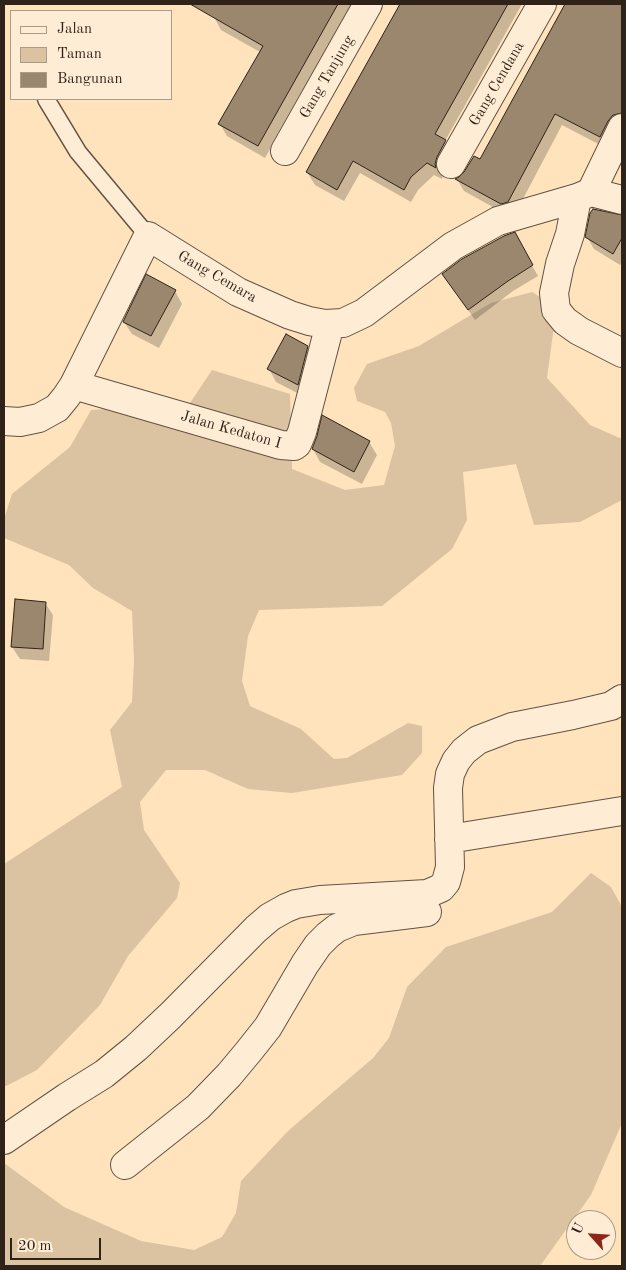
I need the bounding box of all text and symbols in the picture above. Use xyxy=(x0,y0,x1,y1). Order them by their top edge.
legend xyxy=(10,10,172,100)
text: Jalan xyxy=(57,22,92,37)
street label: Gang Tanjung xyxy=(296,32,358,122)
street label: Gang Cendana xyxy=(466,39,528,129)
text: Taman xyxy=(57,47,102,62)
text: Bangunan xyxy=(57,72,123,87)
street label: Gang Cemara xyxy=(174,247,260,307)
street label: Jalan Kedaton I xyxy=(179,407,283,453)
north arrow xyxy=(566,1210,616,1260)
text: U xyxy=(570,1221,587,1237)
scale bar xyxy=(12,1228,104,1260)
text: 20 m xyxy=(18,1239,52,1254)

